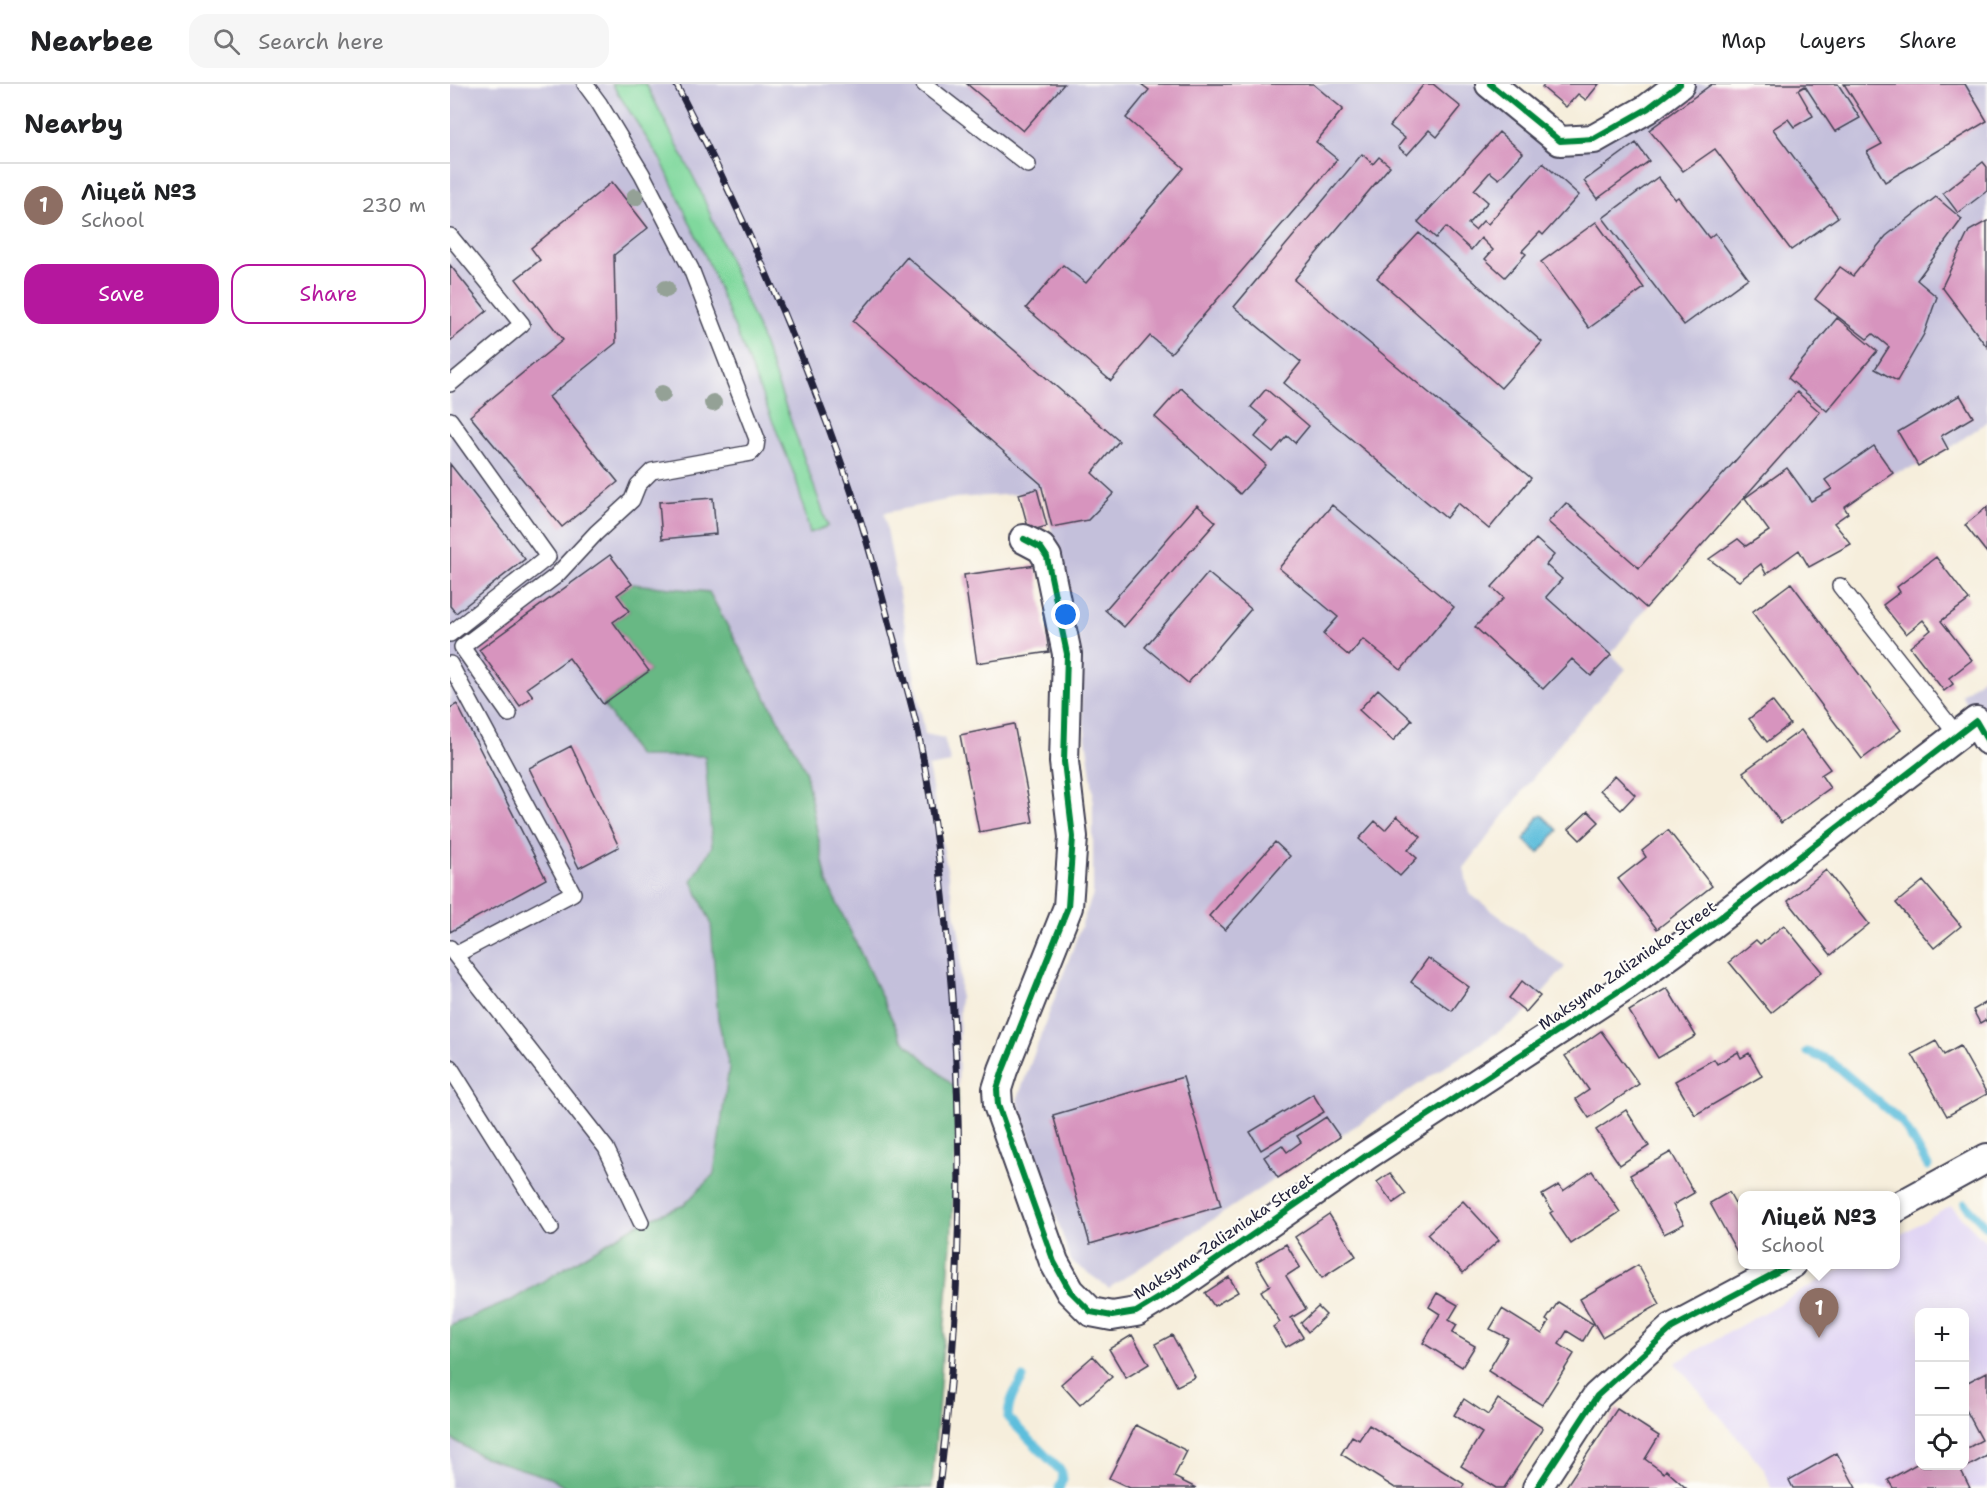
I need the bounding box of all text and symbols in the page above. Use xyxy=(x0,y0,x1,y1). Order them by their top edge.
search box xyxy=(189,14,609,68)
text: Nearbee xyxy=(30,22,153,60)
icon: search xyxy=(210,25,243,58)
text: Search here xyxy=(258,27,384,56)
text: Map xyxy=(1721,27,1766,55)
text: Layers xyxy=(1799,27,1866,55)
text: Share xyxy=(1899,27,1957,55)
text: Nearby xyxy=(24,106,123,141)
text: Ліцей №3 xyxy=(81,178,197,207)
text: 1 xyxy=(39,192,48,218)
text: 230 m xyxy=(361,192,426,218)
text: School xyxy=(81,207,144,233)
button: Save xyxy=(24,264,219,324)
button: Share xyxy=(231,264,426,324)
your location xyxy=(1051,600,1080,629)
street label: Maksyma Zalizniaka Street xyxy=(1534,896,1720,1035)
street label: Maksyma Zalizniaka Street xyxy=(1129,1168,1317,1304)
popup xyxy=(1738,1191,1900,1269)
text: Ліцей №3 xyxy=(1761,1203,1877,1232)
text: School xyxy=(1761,1232,1824,1258)
pin: 1 xyxy=(1800,1288,1838,1338)
map controls xyxy=(1915,1308,1969,1470)
button: + xyxy=(1915,1308,1969,1362)
button: − xyxy=(1915,1362,1969,1416)
button: locate xyxy=(1915,1416,1969,1470)

